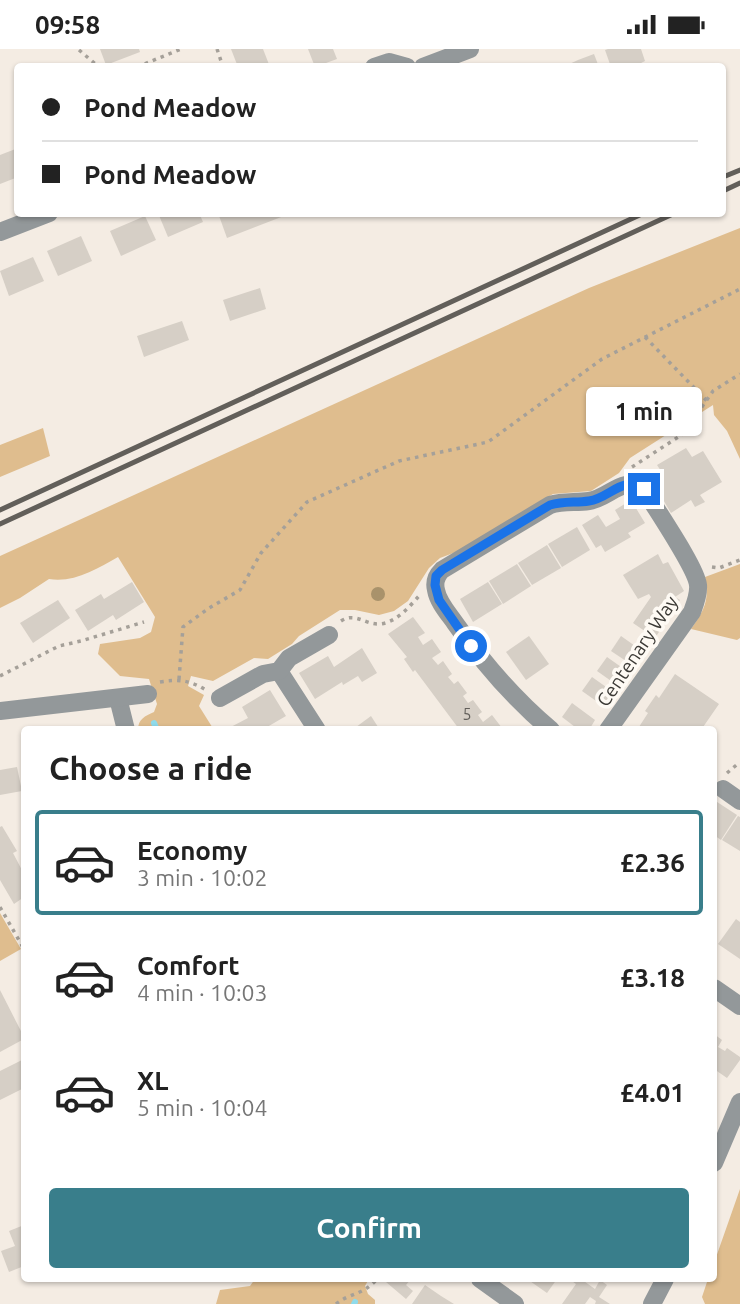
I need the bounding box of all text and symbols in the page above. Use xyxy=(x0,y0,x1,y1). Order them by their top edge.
text: 09:58 xyxy=(35,10,100,39)
text: Pond Meadow xyxy=(84,93,256,122)
text: Pond Meadow xyxy=(84,160,256,189)
callout: 1 min xyxy=(586,387,702,437)
text: 1 min xyxy=(615,399,673,424)
route end xyxy=(628,473,660,505)
street label: Centenary Way xyxy=(592,591,682,711)
route start xyxy=(455,630,487,662)
house number: 5 xyxy=(462,705,472,723)
text: Choose a ride xyxy=(49,750,252,786)
icon: car xyxy=(53,831,116,894)
text: Economy xyxy=(137,836,247,865)
text: £2.36 xyxy=(620,848,685,877)
text: 3 min · 10:02 xyxy=(137,865,268,890)
icon: car xyxy=(53,946,116,1009)
text: Comfort xyxy=(137,951,240,980)
text: £3.18 xyxy=(620,963,685,992)
text: 4 min · 10:03 xyxy=(137,980,268,1005)
icon: car xyxy=(53,1061,116,1124)
text: XL xyxy=(137,1066,168,1095)
text: £4.01 xyxy=(620,1078,685,1107)
text: 5 min · 10:04 xyxy=(137,1095,268,1120)
button: Confirm xyxy=(49,1188,689,1268)

